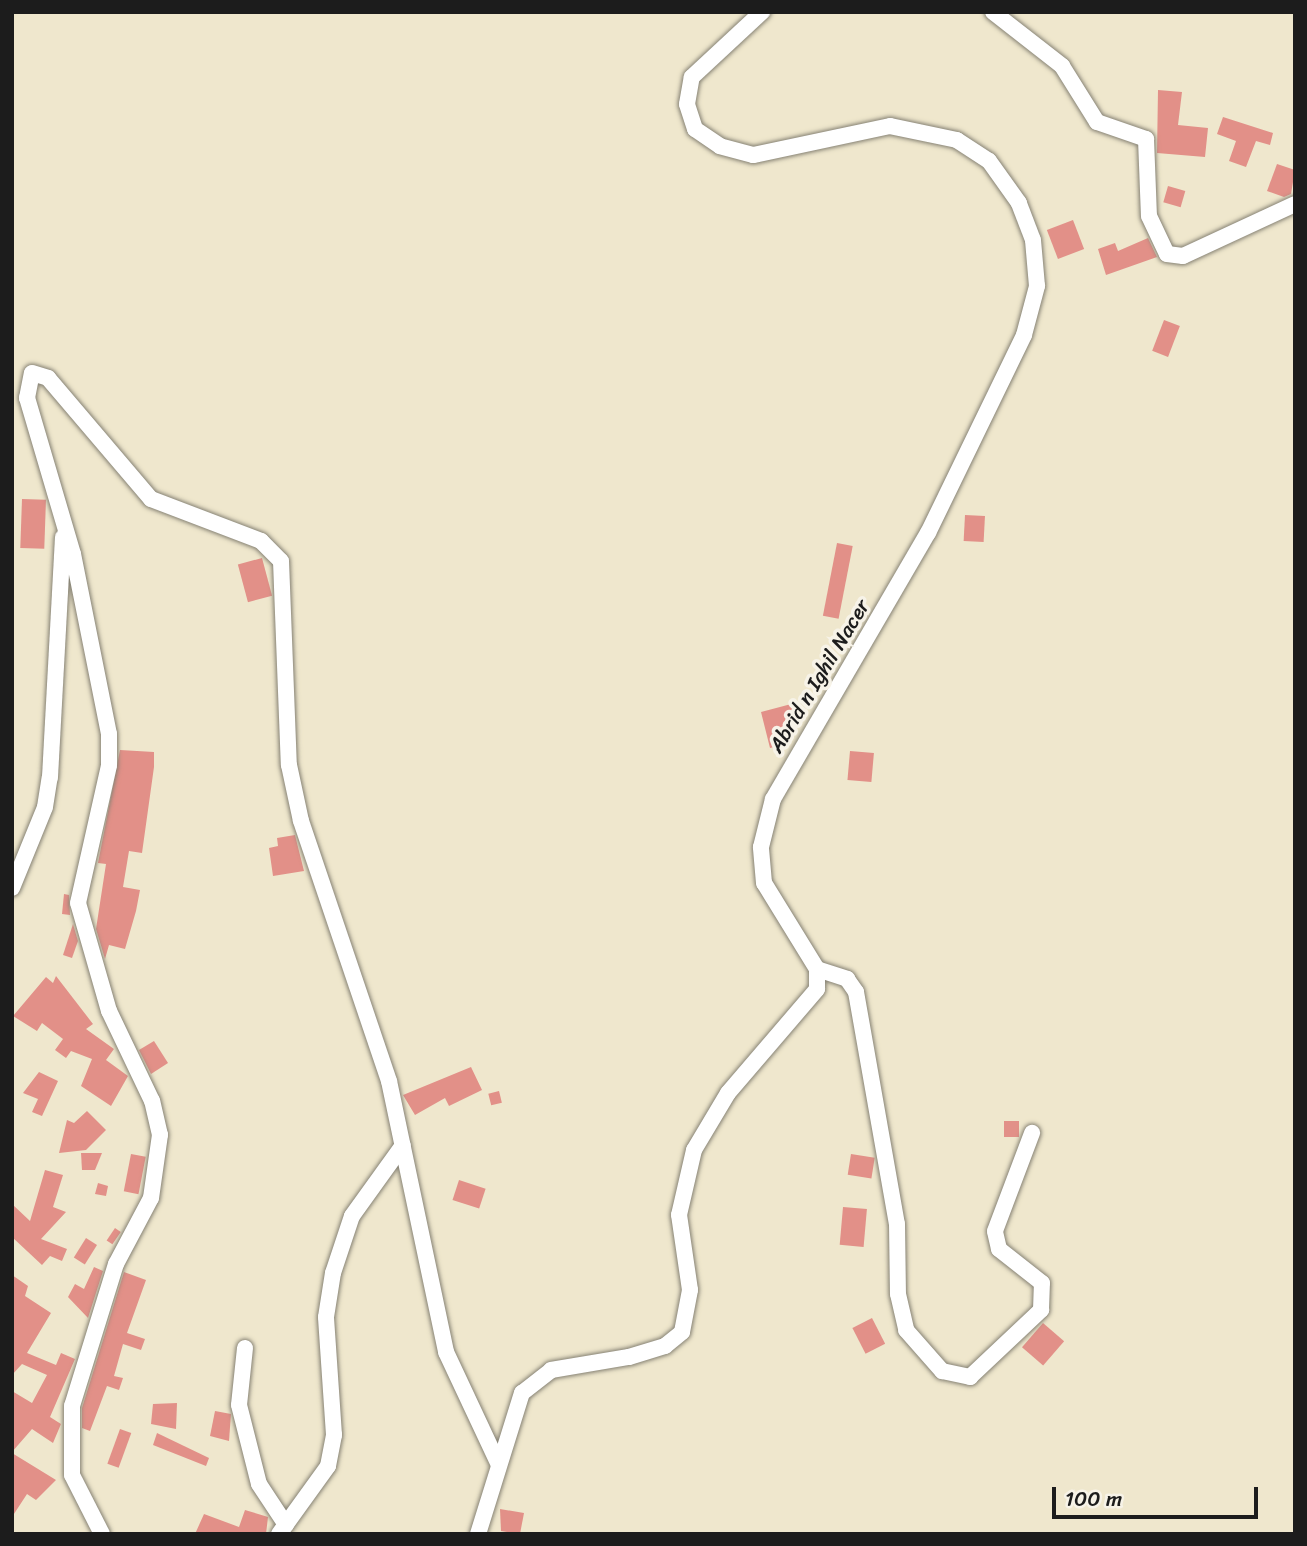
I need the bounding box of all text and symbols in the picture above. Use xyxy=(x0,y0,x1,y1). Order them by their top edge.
street label: Abrid n Ighil Nacer xyxy=(763,594,875,758)
scale bar xyxy=(1055,1472,1262,1516)
text: 100 m xyxy=(1065,1480,1122,1518)

